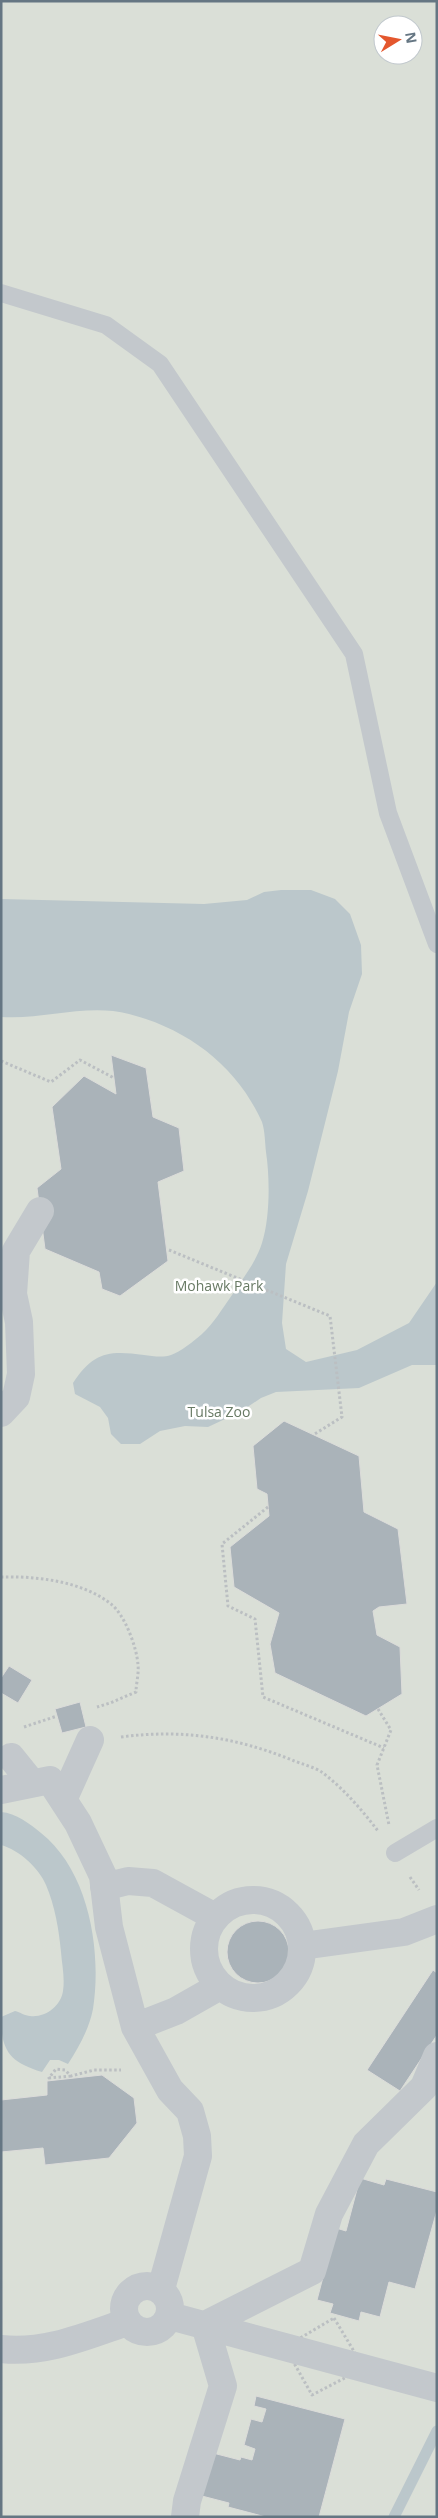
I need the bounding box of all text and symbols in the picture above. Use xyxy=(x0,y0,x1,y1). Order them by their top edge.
north arrow xyxy=(373,15,423,65)
text: N xyxy=(401,30,422,45)
park label: Mohawk Park xyxy=(175,1276,264,1295)
park label: Tulsa Zoo xyxy=(188,1402,250,1421)

